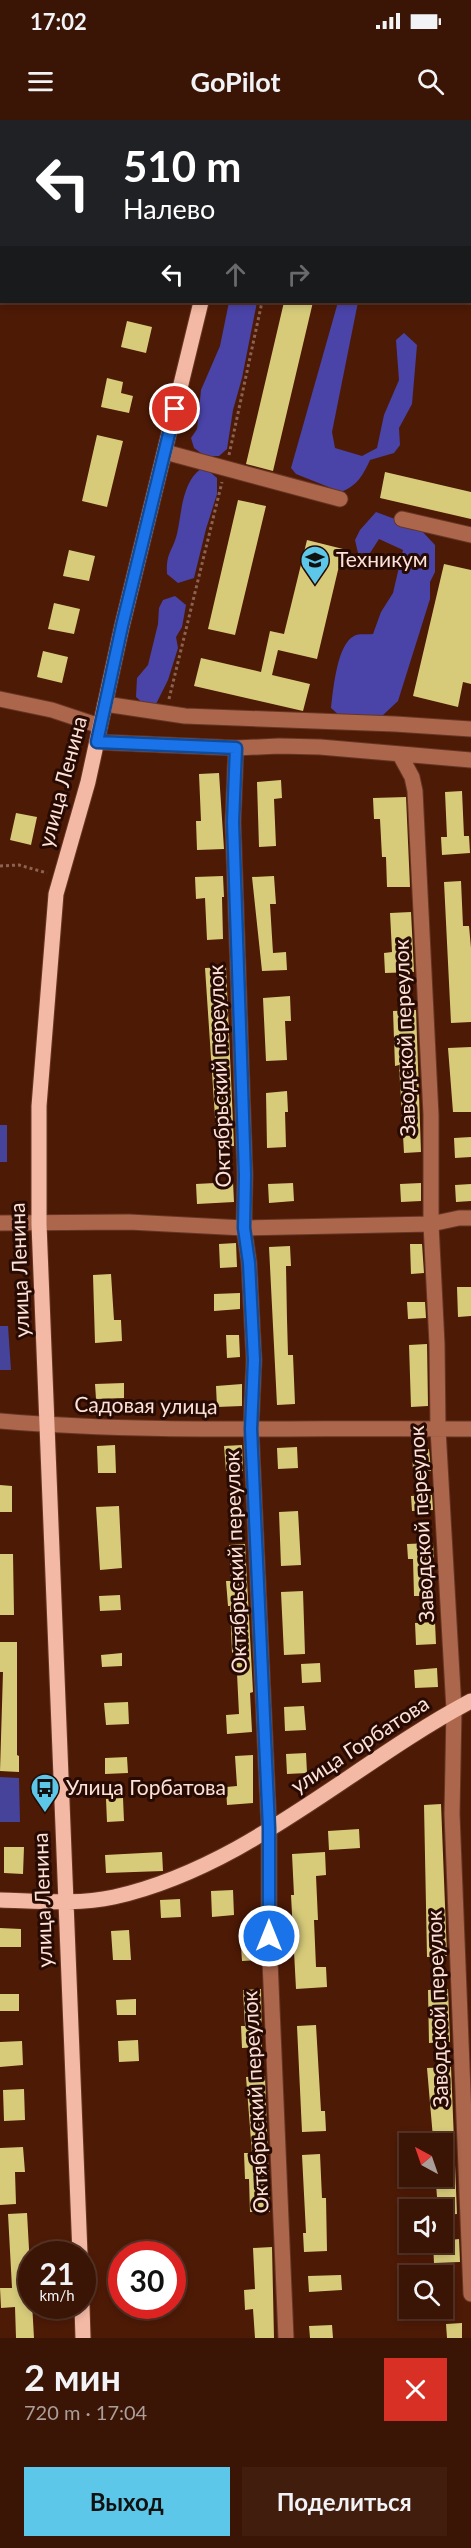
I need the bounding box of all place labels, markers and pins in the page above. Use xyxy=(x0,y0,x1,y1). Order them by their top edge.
pin xyxy=(149,383,200,434)
school or university icon: Техникум xyxy=(299,544,331,586)
place label: Техникум xyxy=(336,546,428,571)
bus stop icon: Улица Горбатова xyxy=(29,1772,61,1814)
place label: Улица Горбатова xyxy=(66,1774,226,1799)

